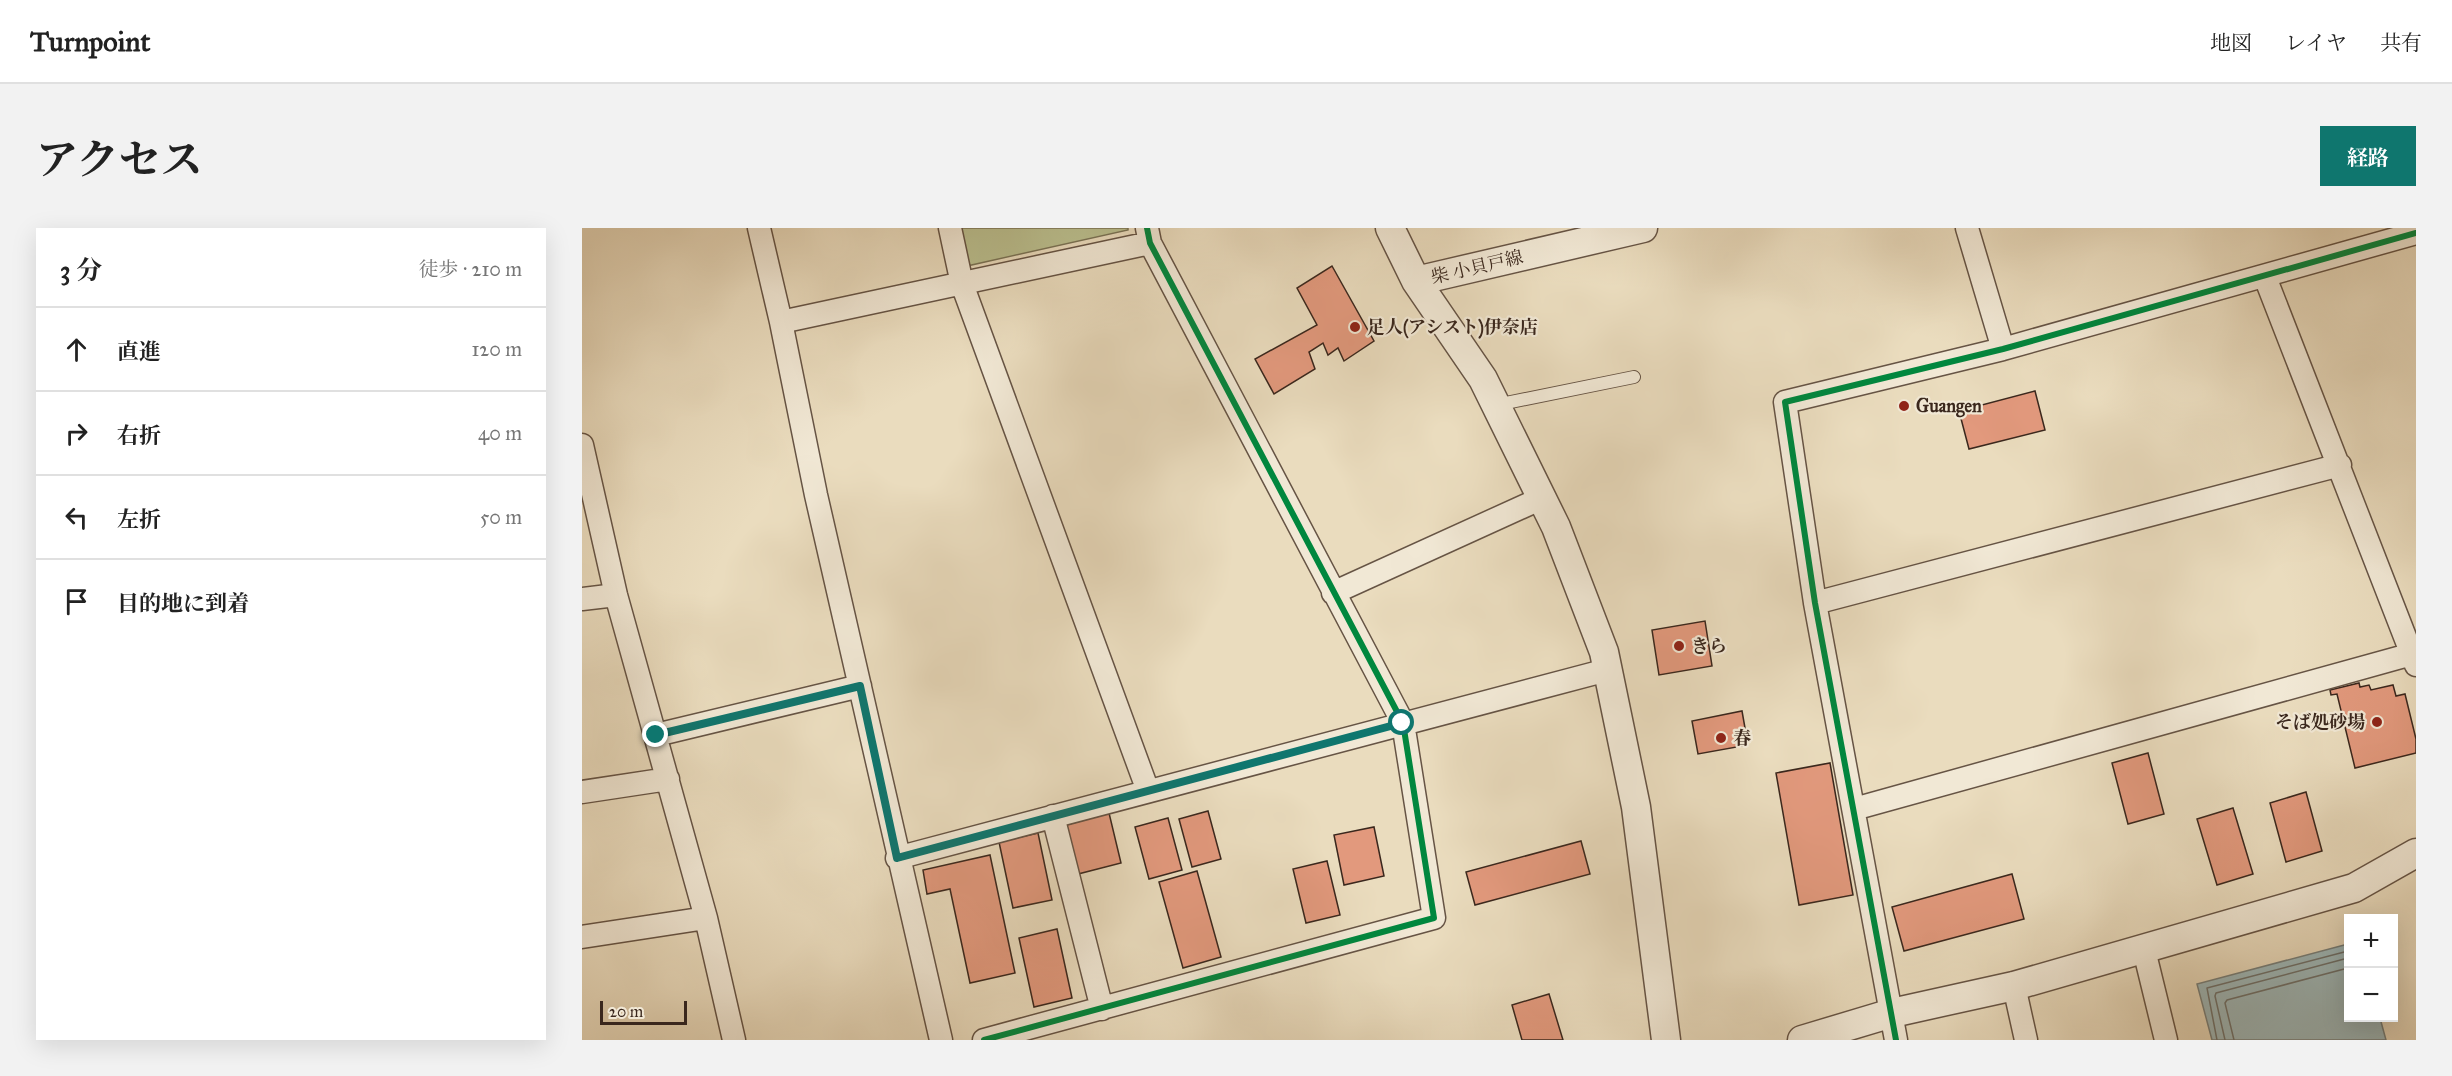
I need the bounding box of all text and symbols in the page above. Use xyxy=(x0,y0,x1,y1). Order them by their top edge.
text: Turnpoint xyxy=(30,24,150,59)
text: 地図 xyxy=(2210,30,2252,56)
text: レイヤ xyxy=(2285,30,2347,56)
text: 共有 xyxy=(2380,30,2422,56)
button: 経路 xyxy=(2320,126,2416,186)
text: アクセス xyxy=(36,134,203,186)
street label: 柴 小貝戸線 xyxy=(1429,246,1525,288)
text: 3 分 xyxy=(60,254,102,286)
text: 徒歩 · 210 m xyxy=(419,257,522,281)
place label: 足人(アシスト)伊奈店 xyxy=(1367,316,1538,339)
marker: 足人(アシスト)伊奈店 xyxy=(1348,320,1362,334)
icon: ahead xyxy=(60,333,93,366)
text: 120 m xyxy=(471,337,522,361)
text: 直進 xyxy=(117,338,161,365)
place label: Guangen xyxy=(1916,395,1982,418)
marker: Guangen xyxy=(1897,399,1911,413)
icon: right xyxy=(60,417,93,450)
text: 40 m xyxy=(478,421,522,445)
text: 右折 xyxy=(117,422,161,449)
icon: left xyxy=(60,501,93,534)
text: 50 m xyxy=(480,505,522,529)
text: 左折 xyxy=(117,506,161,533)
icon: arrive xyxy=(60,585,93,618)
text: 目的地に到着 xyxy=(117,590,249,617)
place label: きら xyxy=(1691,635,1727,657)
marker: きら xyxy=(1672,639,1686,653)
route start xyxy=(1388,709,1414,735)
place label: そば処砂場 xyxy=(2275,711,2365,733)
marker: そば処砂場 xyxy=(2370,715,2384,729)
route end xyxy=(642,721,668,747)
place label: 春 xyxy=(1733,727,1751,749)
marker: 春 xyxy=(1714,731,1728,745)
map controls xyxy=(2344,914,2398,1022)
button: + xyxy=(2344,914,2398,968)
button: − xyxy=(2344,968,2398,1022)
scale bar xyxy=(600,998,687,1026)
text: 20 m xyxy=(609,1002,643,1021)

